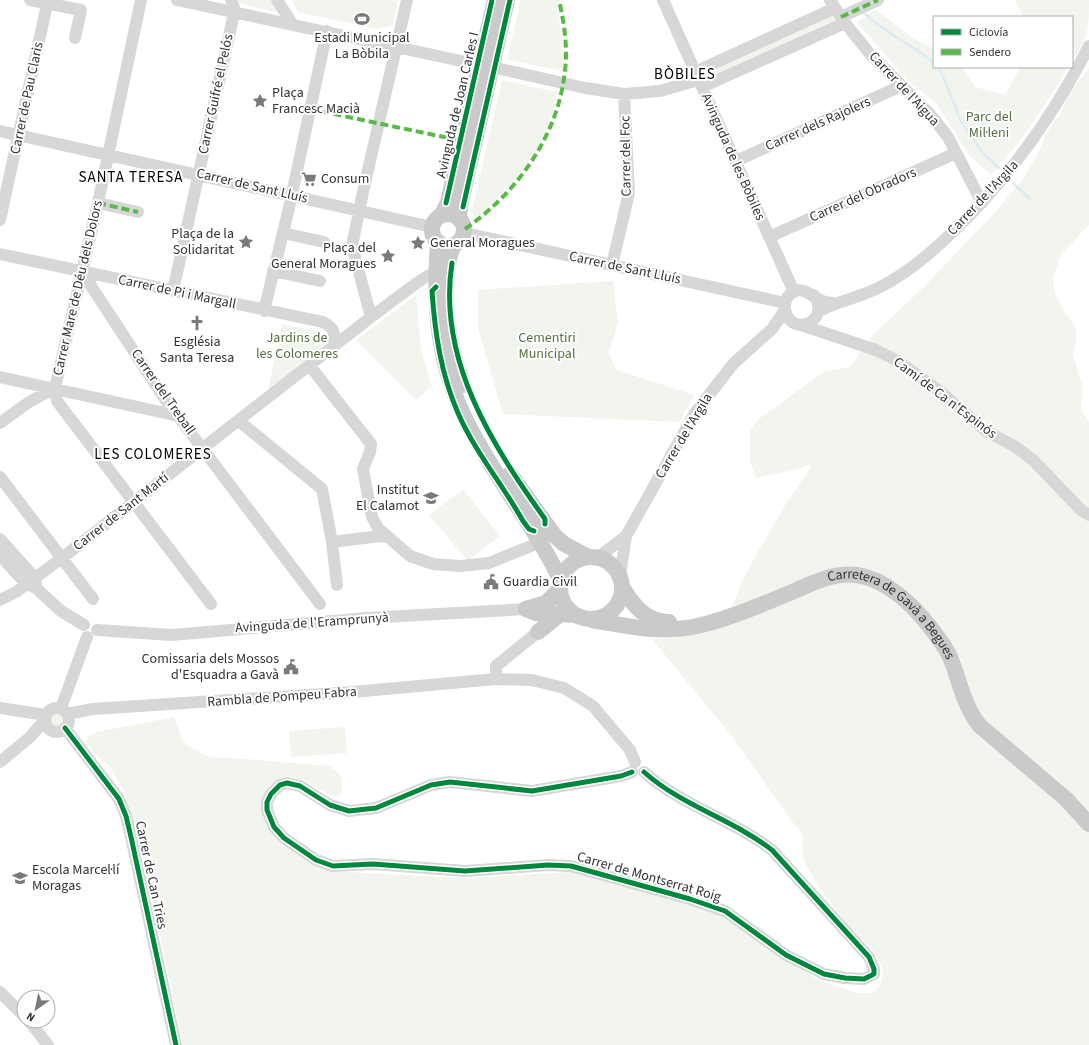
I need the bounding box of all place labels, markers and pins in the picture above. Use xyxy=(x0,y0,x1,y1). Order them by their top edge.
sports icon: Estadi Municipal La Bòbila xyxy=(353,10,371,28)
place label: Estadi Municipal La Bòbila xyxy=(314,28,410,64)
place label: Plaça Francesc Macià xyxy=(272,83,360,119)
place icon: Plaça Francesc Macià xyxy=(251,92,269,110)
place label: Consum xyxy=(321,169,369,189)
supermarket icon: Consum xyxy=(300,170,318,188)
place label: Plaça de la Solidaritat xyxy=(171,224,234,260)
place icon: Plaça de la Solidaritat xyxy=(237,233,255,251)
place label: General Moragues xyxy=(430,233,535,253)
place icon: General Moragues xyxy=(409,234,427,252)
place label: Plaça del General Moragues xyxy=(271,238,376,274)
place icon: Plaça del General Moragues xyxy=(379,247,397,265)
church icon: Església Santa Teresa xyxy=(188,314,206,332)
place label: Església Santa Teresa xyxy=(160,332,234,368)
place label: Institut El Calamot xyxy=(356,480,419,516)
school or university icon: Institut El Calamot xyxy=(422,489,440,507)
place label: Guardia Civil xyxy=(503,572,578,592)
public building icon: Guardia Civil xyxy=(482,573,500,591)
place label: Comissaria dels Mossos d'Esquadra a Gavà xyxy=(142,649,279,685)
public building icon: Comissaria dels Mossos d'Esquadra a Gavà xyxy=(282,658,300,676)
place label: Escola Marcel·lí Moragas xyxy=(32,860,120,896)
school or university icon: Escola Marcel·lí Moragas xyxy=(11,869,29,887)

